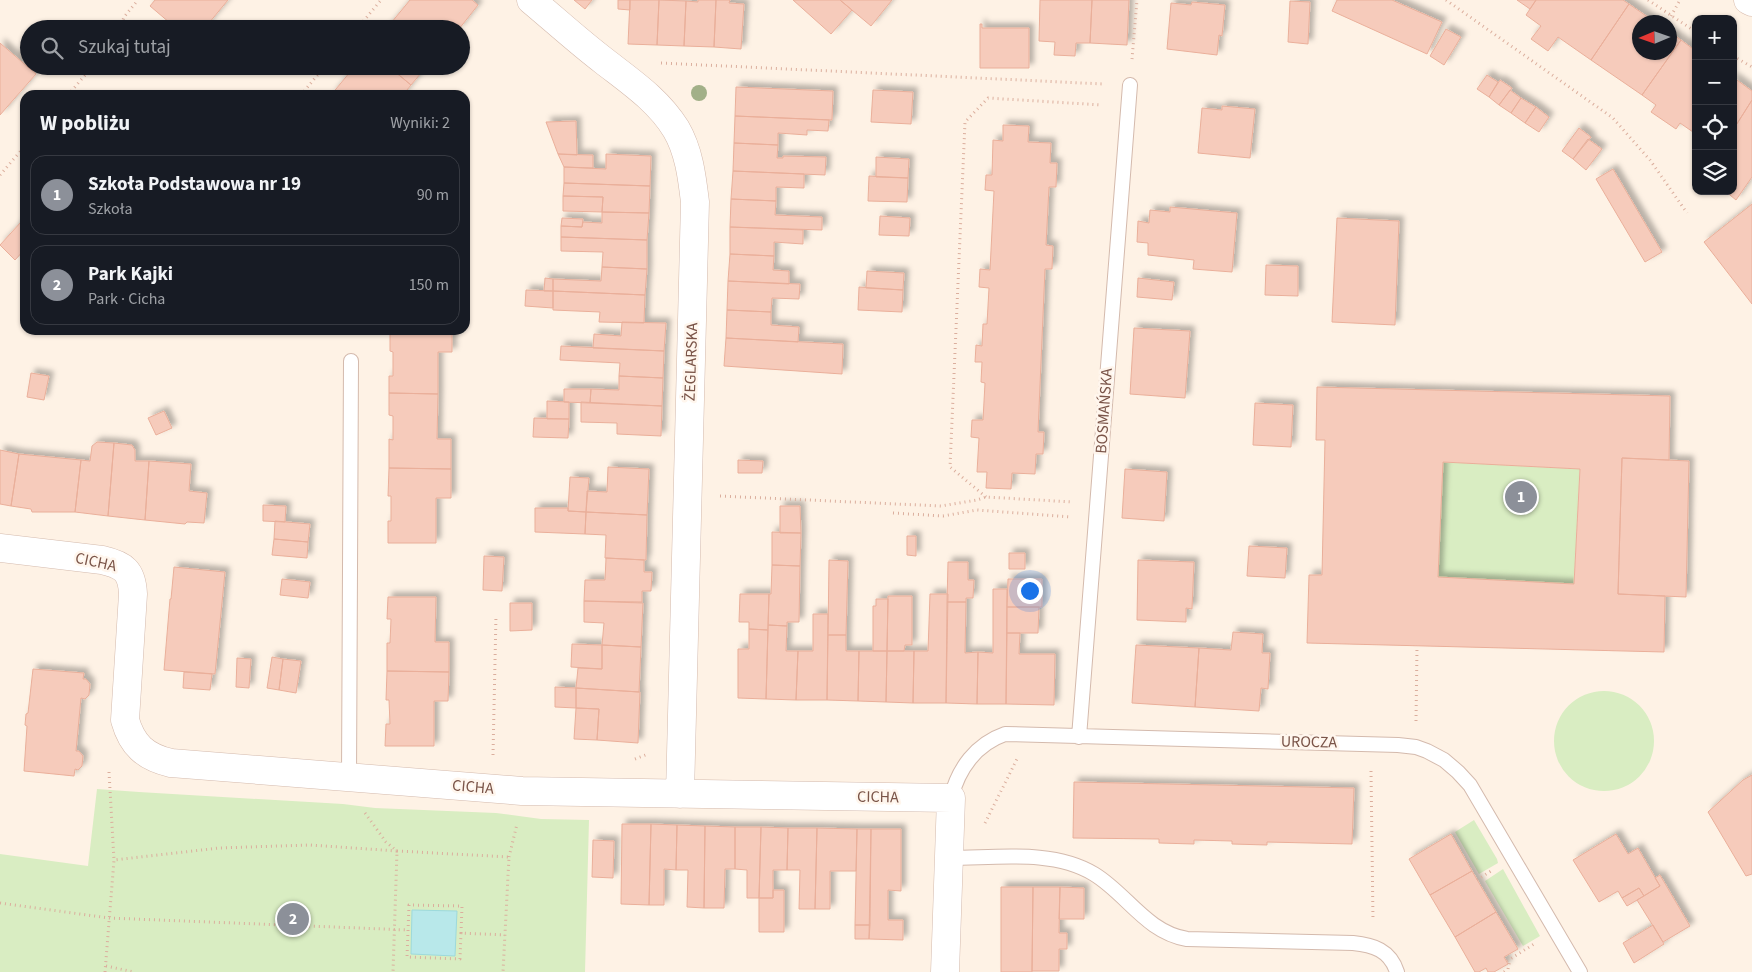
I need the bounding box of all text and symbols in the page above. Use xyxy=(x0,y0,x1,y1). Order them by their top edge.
north arrow xyxy=(1632,15,1677,60)
map controls xyxy=(1692,15,1737,195)
button: + xyxy=(1692,15,1737,60)
search box xyxy=(20,20,470,75)
icon: search xyxy=(38,34,66,62)
text: Szukaj tutaj xyxy=(78,34,171,61)
button: − xyxy=(1692,60,1737,105)
button: locate xyxy=(1692,105,1737,150)
text: W pobliżu xyxy=(40,108,130,138)
text: Wyniki: 2 xyxy=(390,112,450,134)
button: layers xyxy=(1692,150,1737,195)
text: Szkoła Podstawowa nr 19 xyxy=(88,171,301,198)
text: 1 xyxy=(53,184,61,206)
text: 90 m xyxy=(417,184,449,206)
text: Szkoła xyxy=(88,198,132,220)
text: Park Kajki xyxy=(88,261,173,288)
text: 2 xyxy=(53,274,61,296)
text: 150 m xyxy=(409,274,449,296)
text: Park · Cicha xyxy=(88,288,165,310)
street label: ŻEGLARSKA xyxy=(679,322,703,402)
street label: BOSMAŃSKA xyxy=(1090,367,1118,454)
pin: 1 xyxy=(1505,478,1537,516)
street label: CICHA xyxy=(73,547,119,577)
your location xyxy=(1017,578,1043,604)
street label: UROCZA xyxy=(1281,731,1338,753)
street label: CICHA xyxy=(451,774,495,800)
street label: CICHA xyxy=(857,786,899,808)
pin: 2 xyxy=(277,900,309,938)

